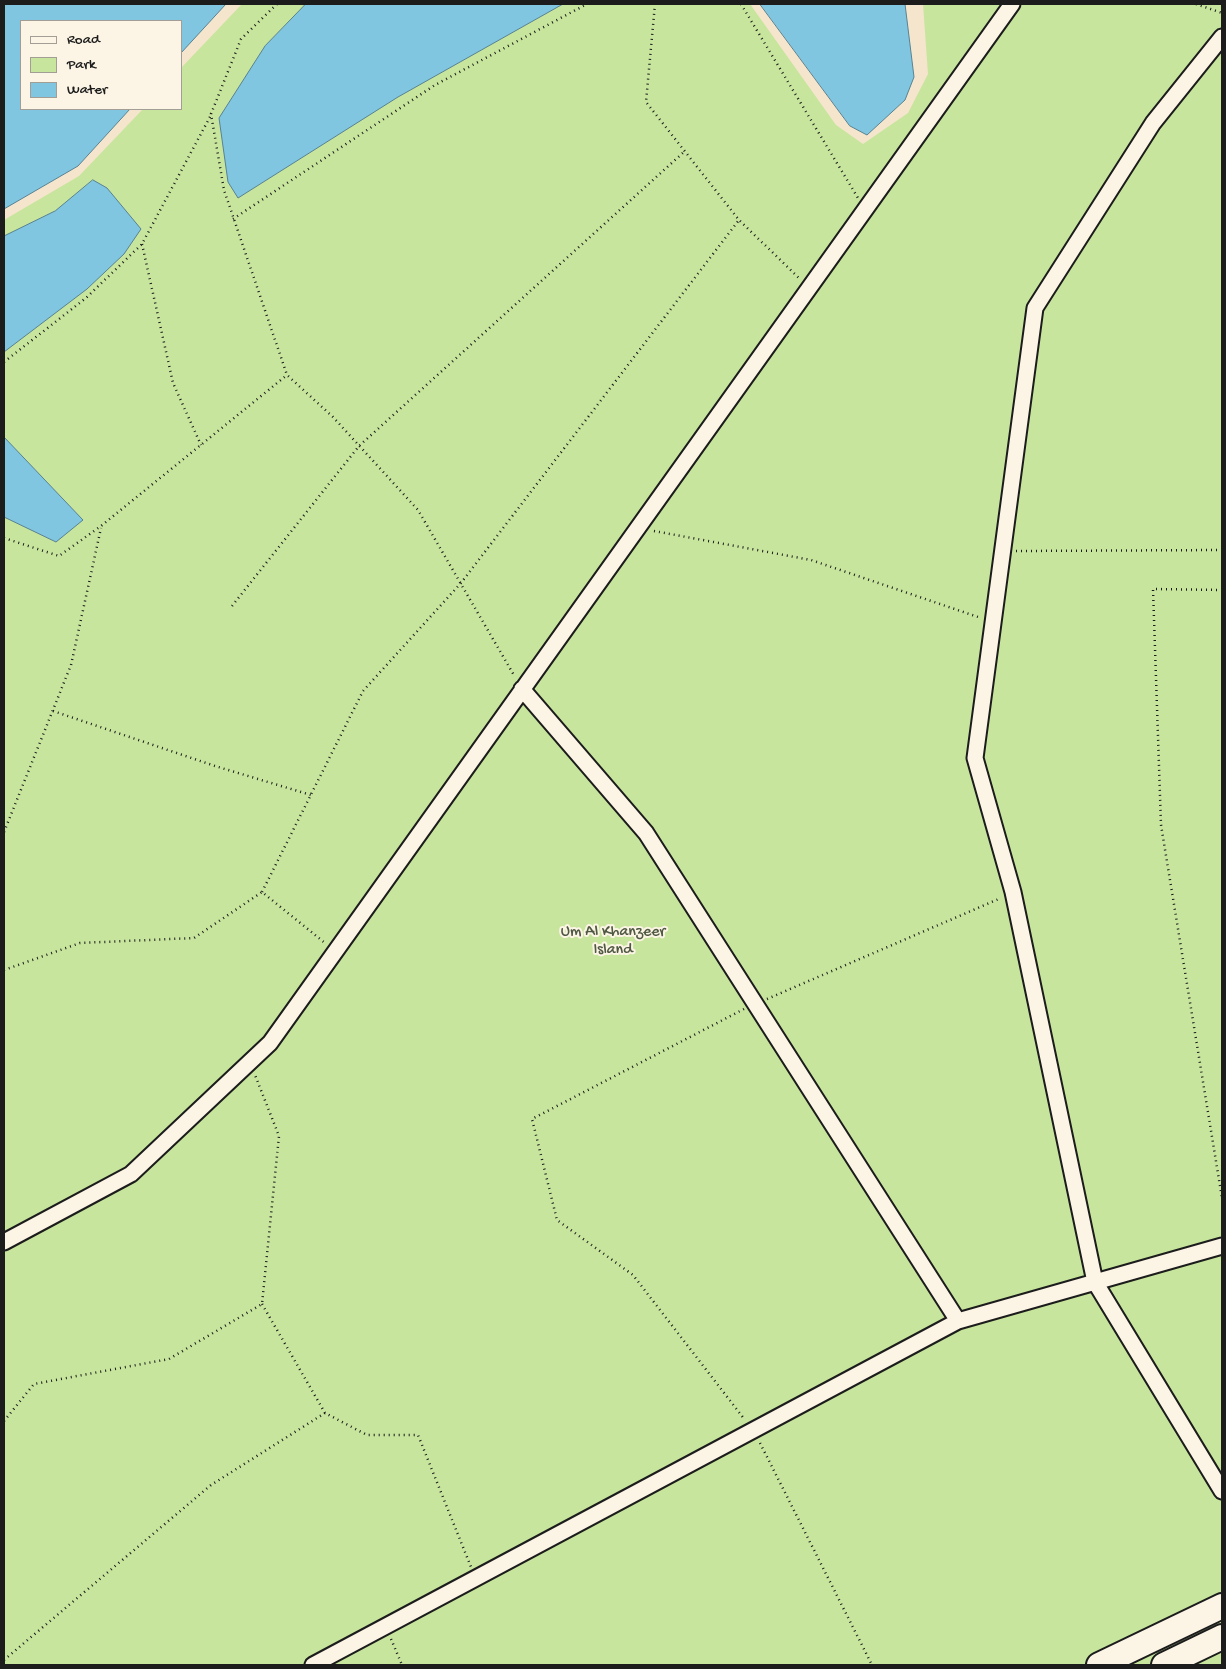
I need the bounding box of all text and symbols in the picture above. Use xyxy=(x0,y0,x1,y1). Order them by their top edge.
legend xyxy=(20,20,182,110)
text: Road xyxy=(67,31,100,49)
text: Park xyxy=(67,56,96,74)
text: Water xyxy=(67,81,107,99)
park label: Um Al Khanzeer Island xyxy=(561,923,665,961)

